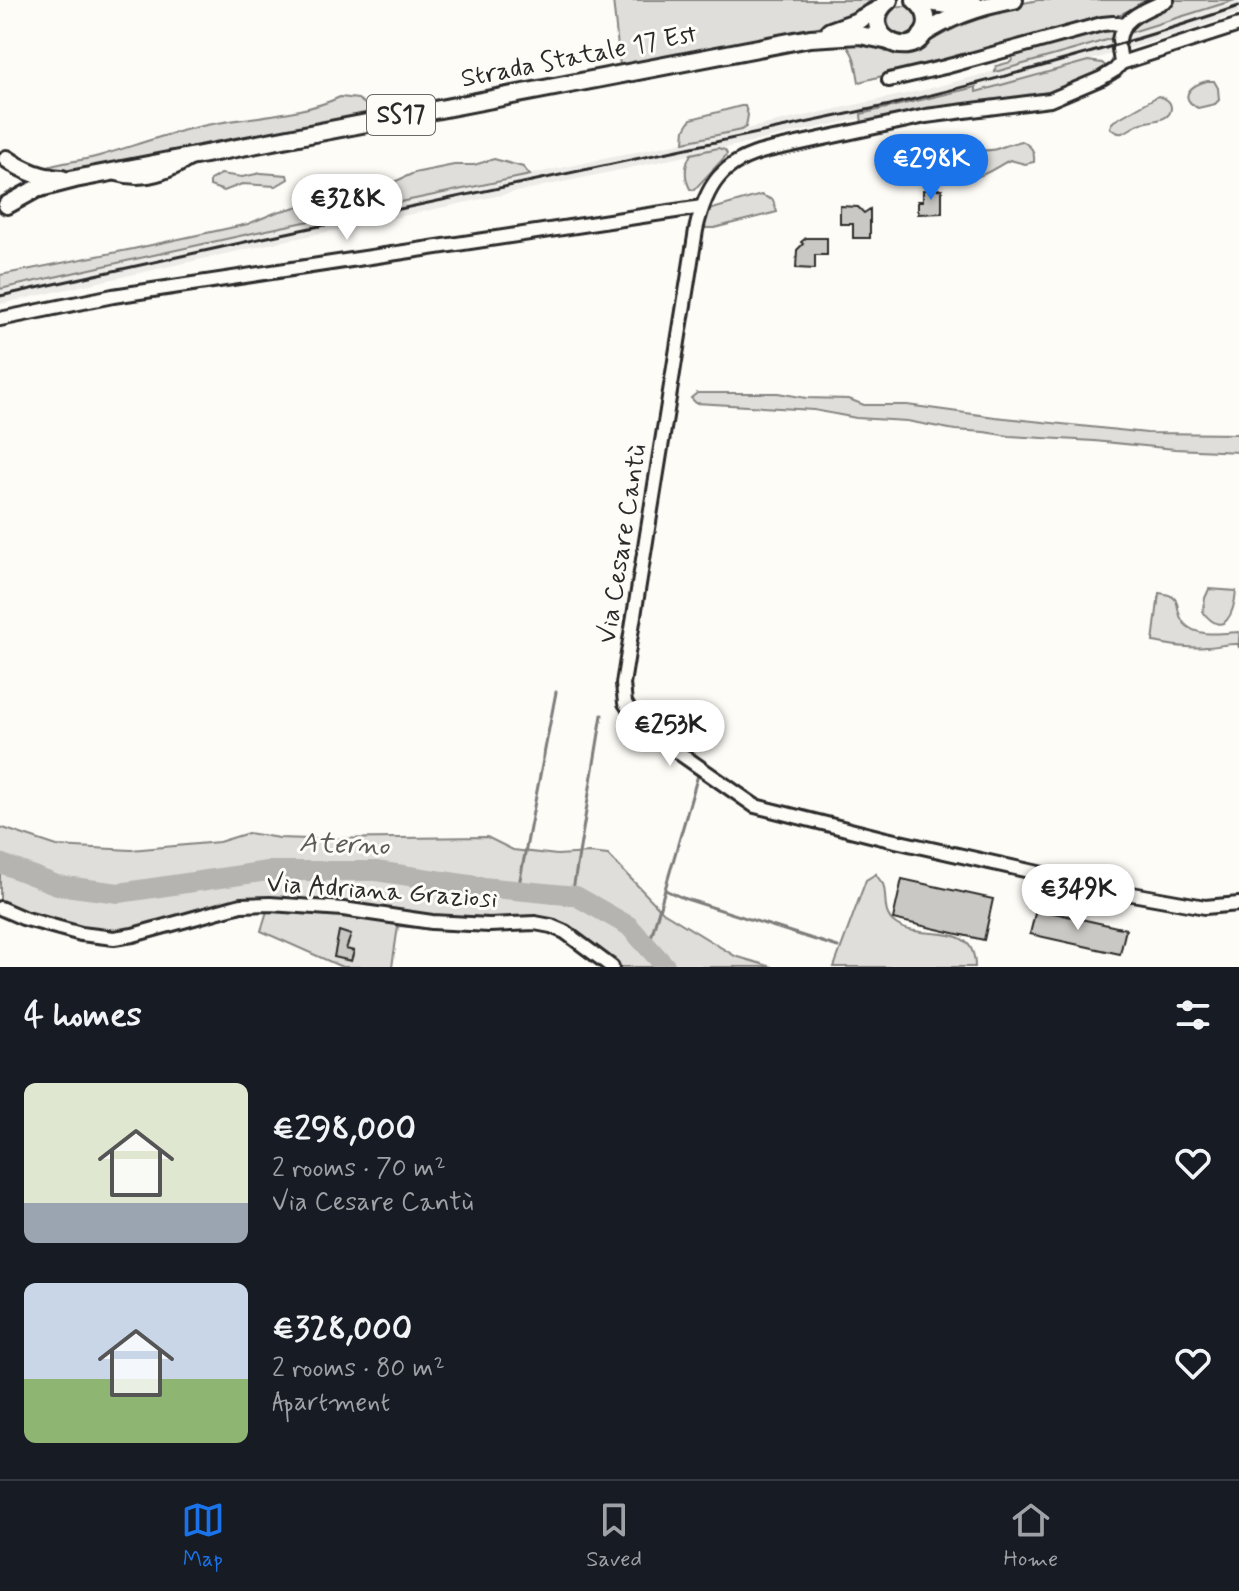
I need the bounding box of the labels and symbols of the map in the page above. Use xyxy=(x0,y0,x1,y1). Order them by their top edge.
street label: Strada Statale 17 Est xyxy=(458,17,700,97)
road number: SS17 xyxy=(367,95,435,135)
pin: €298K xyxy=(875,134,987,202)
pin: €328K xyxy=(291,174,403,242)
street label: Via Cesare Cantù xyxy=(590,442,656,646)
pin: €253K xyxy=(614,700,726,768)
water label: Aterno xyxy=(298,825,391,865)
pin: €349K xyxy=(1022,864,1134,932)
street label: Via Adriana Graziosi xyxy=(265,867,499,917)

